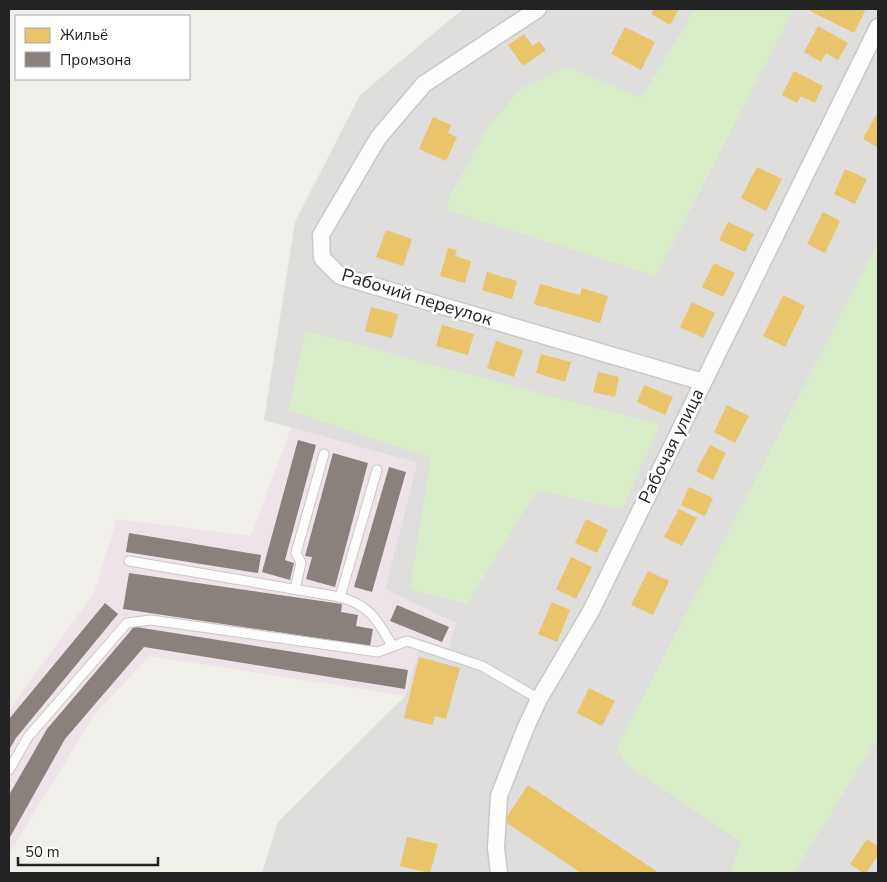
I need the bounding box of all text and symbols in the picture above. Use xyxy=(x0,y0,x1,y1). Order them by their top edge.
legend xyxy=(15,15,190,80)
text: Жильё xyxy=(60,25,108,45)
text: Промзона xyxy=(60,50,131,70)
street label: Рабочий переулок xyxy=(339,263,496,331)
street label: Рабочая улица xyxy=(633,384,709,508)
scale bar xyxy=(18,834,158,866)
text: 50 m xyxy=(25,842,60,862)

